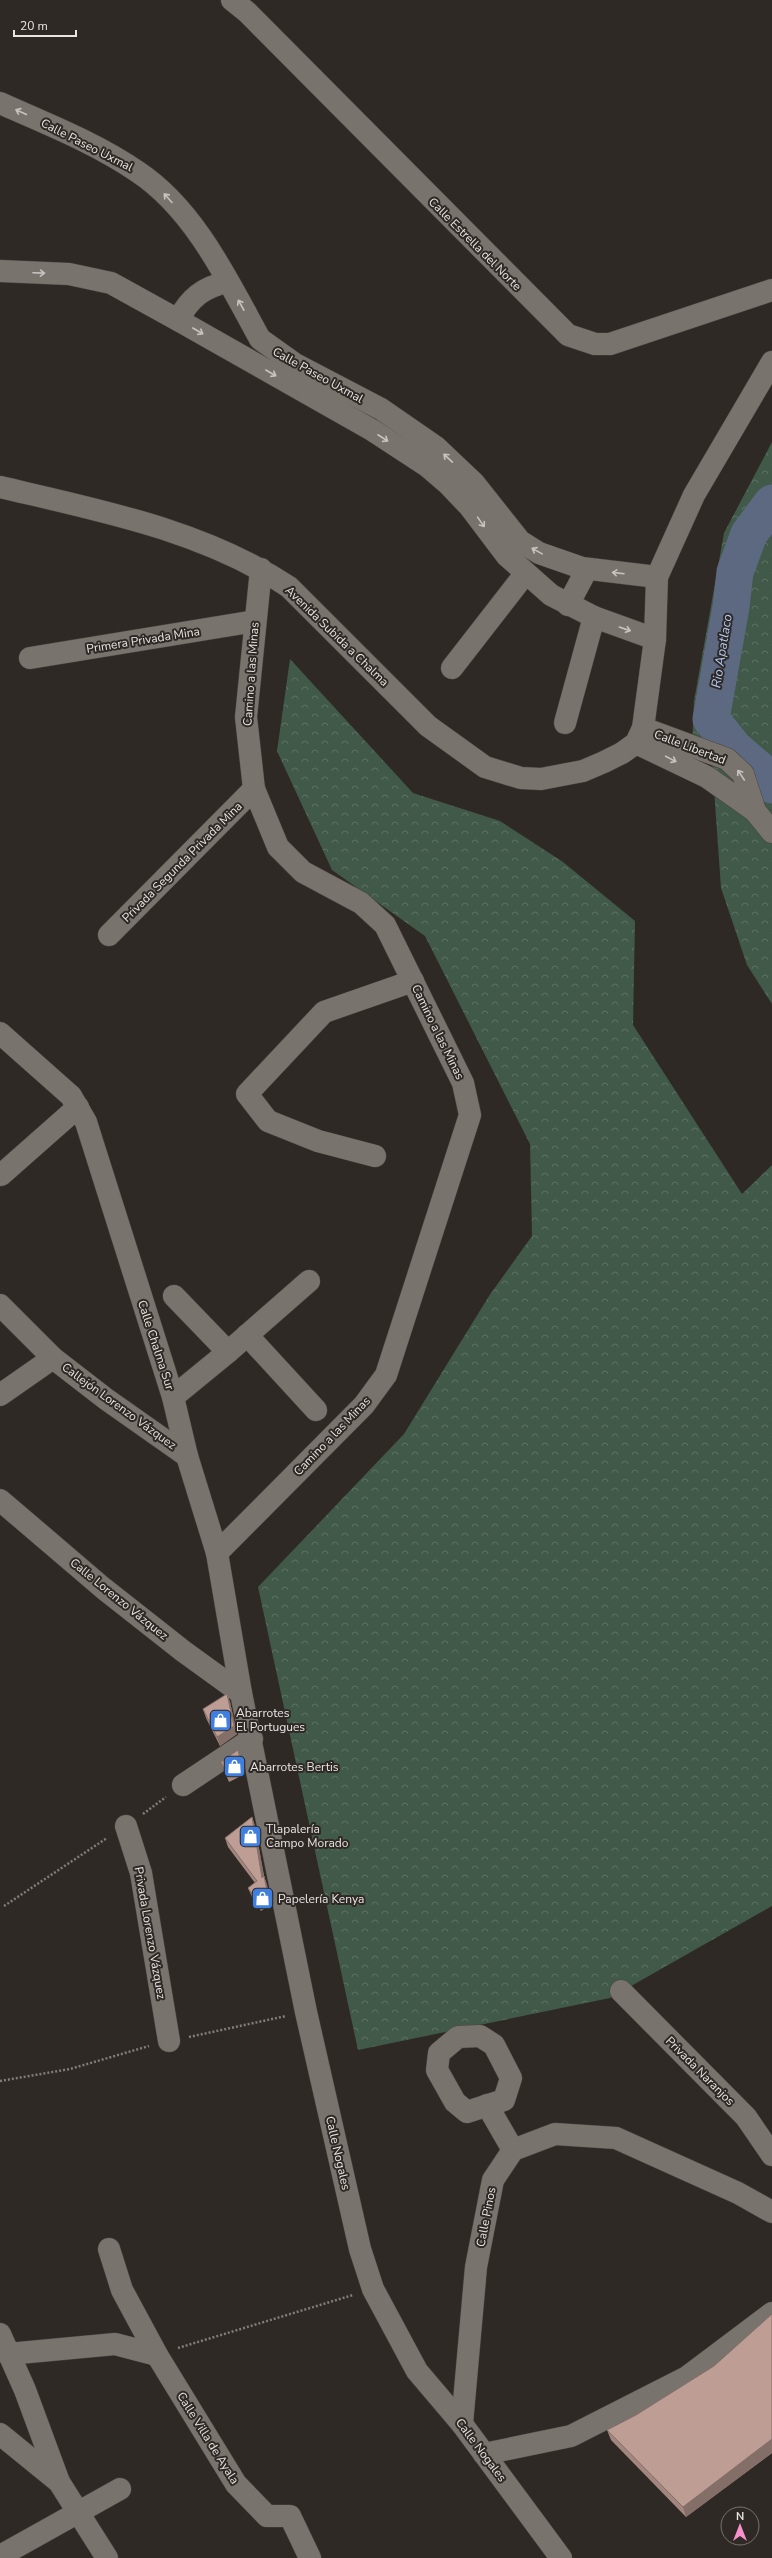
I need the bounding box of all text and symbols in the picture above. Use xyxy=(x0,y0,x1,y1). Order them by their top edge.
scale bar xyxy=(14,12,76,38)
text: 20 m xyxy=(20,18,48,34)
one-way arrow xyxy=(15,108,27,115)
street label: Calle Paseo Uxmal xyxy=(38,115,136,175)
one-way arrow xyxy=(164,193,173,203)
street label: Calle Estrella del Norte xyxy=(425,194,525,294)
one-way arrow xyxy=(32,269,45,276)
one-way arrow xyxy=(237,299,244,311)
one-way arrow xyxy=(191,328,203,336)
street label: Calle Paseo Uxmal xyxy=(270,343,367,407)
one-way arrow xyxy=(264,369,276,377)
one-way arrow xyxy=(377,434,389,442)
one-way arrow xyxy=(443,454,453,463)
one-way arrow xyxy=(477,516,485,527)
one-way arrow xyxy=(532,547,544,555)
one-way arrow xyxy=(612,569,625,576)
street label: Avenida Subida a Chalma xyxy=(282,582,392,690)
water label: Rio Apatlaco xyxy=(707,613,737,689)
street label: Camino a las Minas xyxy=(239,621,263,726)
street label: Primera Privada Mina xyxy=(85,623,201,657)
one-way arrow xyxy=(618,626,631,633)
street label: Calle Libertad xyxy=(652,726,728,768)
one-way arrow xyxy=(665,755,677,763)
one-way arrow xyxy=(737,769,746,780)
street label: Privada Segunda Privada Mina xyxy=(118,798,246,926)
street label: Camino a las Minas xyxy=(408,982,468,1082)
street label: Calle Chalma Sur xyxy=(134,1298,178,1393)
street label: Callejón Lorenzo Vázquez xyxy=(59,1359,180,1453)
street label: Camino a las Minas xyxy=(290,1393,374,1479)
street label: Calle Lorenzo Vázquez xyxy=(67,1555,172,1644)
place label: Abarrotes El Portugues xyxy=(236,1705,305,1735)
shop icon: Abarrotes El Portugues xyxy=(208,1707,234,1733)
shop icon: Abarrotes Bertis xyxy=(222,1754,248,1780)
place label: Abarrotes Bertis xyxy=(250,1759,339,1775)
place label: Tlapalería Campo Morado xyxy=(266,1821,349,1851)
shop icon: Tlapalería Campo Morado xyxy=(238,1823,264,1849)
street label: Privada Lorenzo Vázquez xyxy=(130,1866,170,2001)
shop icon: Papelería Kenya xyxy=(250,1886,276,1912)
place label: Papelería Kenya xyxy=(278,1891,364,1907)
street label: Privada Naranjos xyxy=(662,2033,738,2109)
street label: Calle Nogales xyxy=(322,2114,354,2192)
street label: Calle Pinos xyxy=(472,2186,500,2248)
street label: Calle Villa de Ayala xyxy=(173,2389,243,2487)
street label: Calle Nogales xyxy=(452,2415,510,2485)
north arrow xyxy=(720,2506,760,2546)
text: N xyxy=(736,2509,744,2524)

